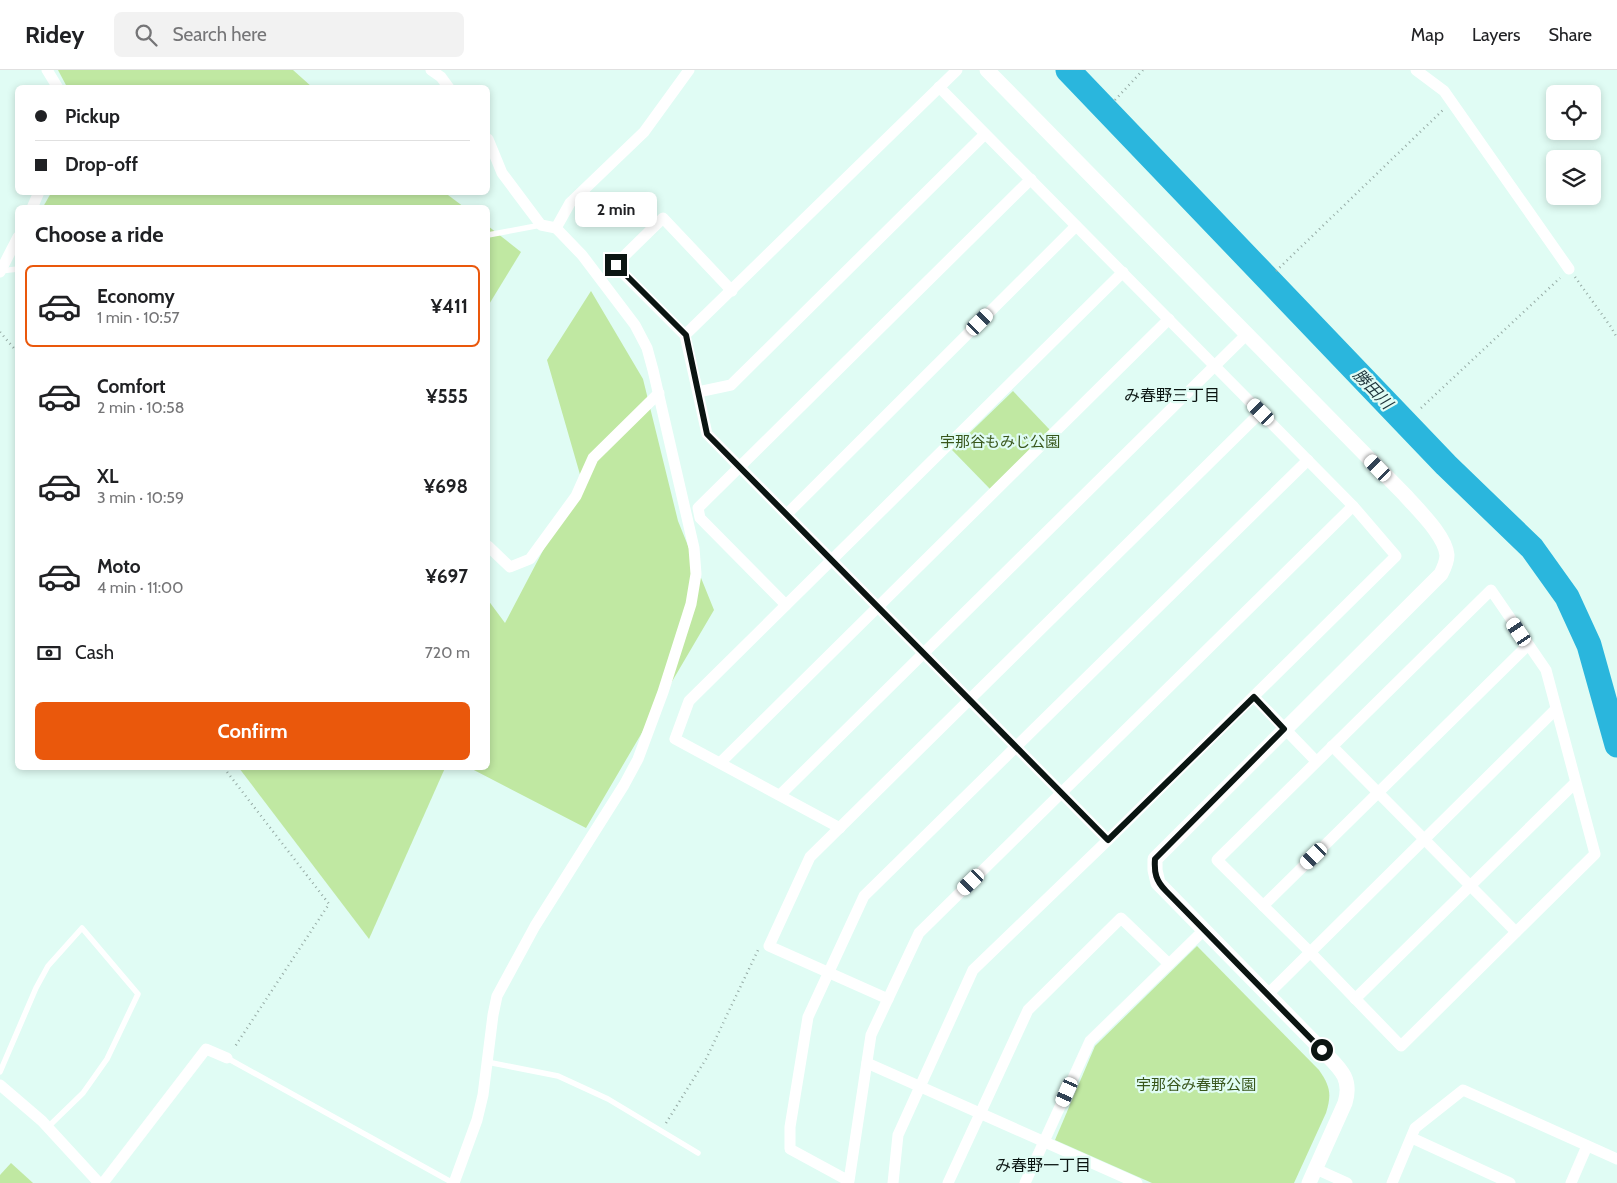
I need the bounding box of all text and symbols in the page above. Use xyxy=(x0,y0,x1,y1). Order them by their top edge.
search box xyxy=(114,12,464,57)
text: Ridey xyxy=(25,20,84,49)
icon: search xyxy=(132,21,160,49)
text: Search here xyxy=(172,23,267,46)
text: Map xyxy=(1411,24,1444,46)
text: Layers xyxy=(1472,24,1521,46)
text: Share xyxy=(1549,24,1592,46)
map controls xyxy=(1546,85,1601,205)
button: locate xyxy=(1546,85,1601,140)
text: Pickup xyxy=(65,105,120,128)
button: layers xyxy=(1546,150,1601,205)
text: Drop-off xyxy=(65,153,138,176)
callout: 2 min xyxy=(575,192,657,228)
text: 2 min xyxy=(597,200,635,219)
text: Choose a ride xyxy=(35,221,164,248)
route end xyxy=(605,254,627,276)
icon: car xyxy=(37,284,82,329)
text: Economy xyxy=(97,285,175,308)
text: ¥411 xyxy=(431,295,468,318)
car xyxy=(964,306,995,338)
text: 1 min · 10:57 xyxy=(97,308,180,327)
water label: 勝田川 xyxy=(1349,365,1398,414)
icon: car xyxy=(37,374,82,419)
text: Comfort xyxy=(97,375,166,398)
text: ¥555 xyxy=(426,385,468,408)
district label: み春野三丁目 xyxy=(1124,386,1220,405)
car xyxy=(1245,396,1276,428)
text: 2 min · 10:58 xyxy=(97,398,184,417)
park label: 宇那谷もみじ公園 xyxy=(940,433,1060,451)
car xyxy=(1362,452,1393,484)
icon: car xyxy=(37,464,82,509)
text: XL xyxy=(97,465,118,488)
text: ¥698 xyxy=(424,475,468,498)
text: 3 min · 10:59 xyxy=(97,488,184,507)
icon: car xyxy=(37,554,82,599)
text: Moto xyxy=(97,555,141,578)
text: ¥697 xyxy=(425,565,468,588)
text: 4 min · 11:00 xyxy=(97,578,183,597)
car xyxy=(1504,615,1533,649)
icon: cash xyxy=(35,639,63,667)
text: Cash xyxy=(75,641,114,664)
text: 720 m xyxy=(425,643,470,662)
button: Confirm xyxy=(35,702,470,760)
car xyxy=(1298,840,1330,872)
car xyxy=(954,866,987,898)
route start xyxy=(1311,1039,1333,1061)
car xyxy=(1054,1075,1079,1109)
park label: 宇那谷み春野公園 xyxy=(1136,1076,1256,1094)
district label: み春野一丁目 xyxy=(995,1156,1091,1175)

